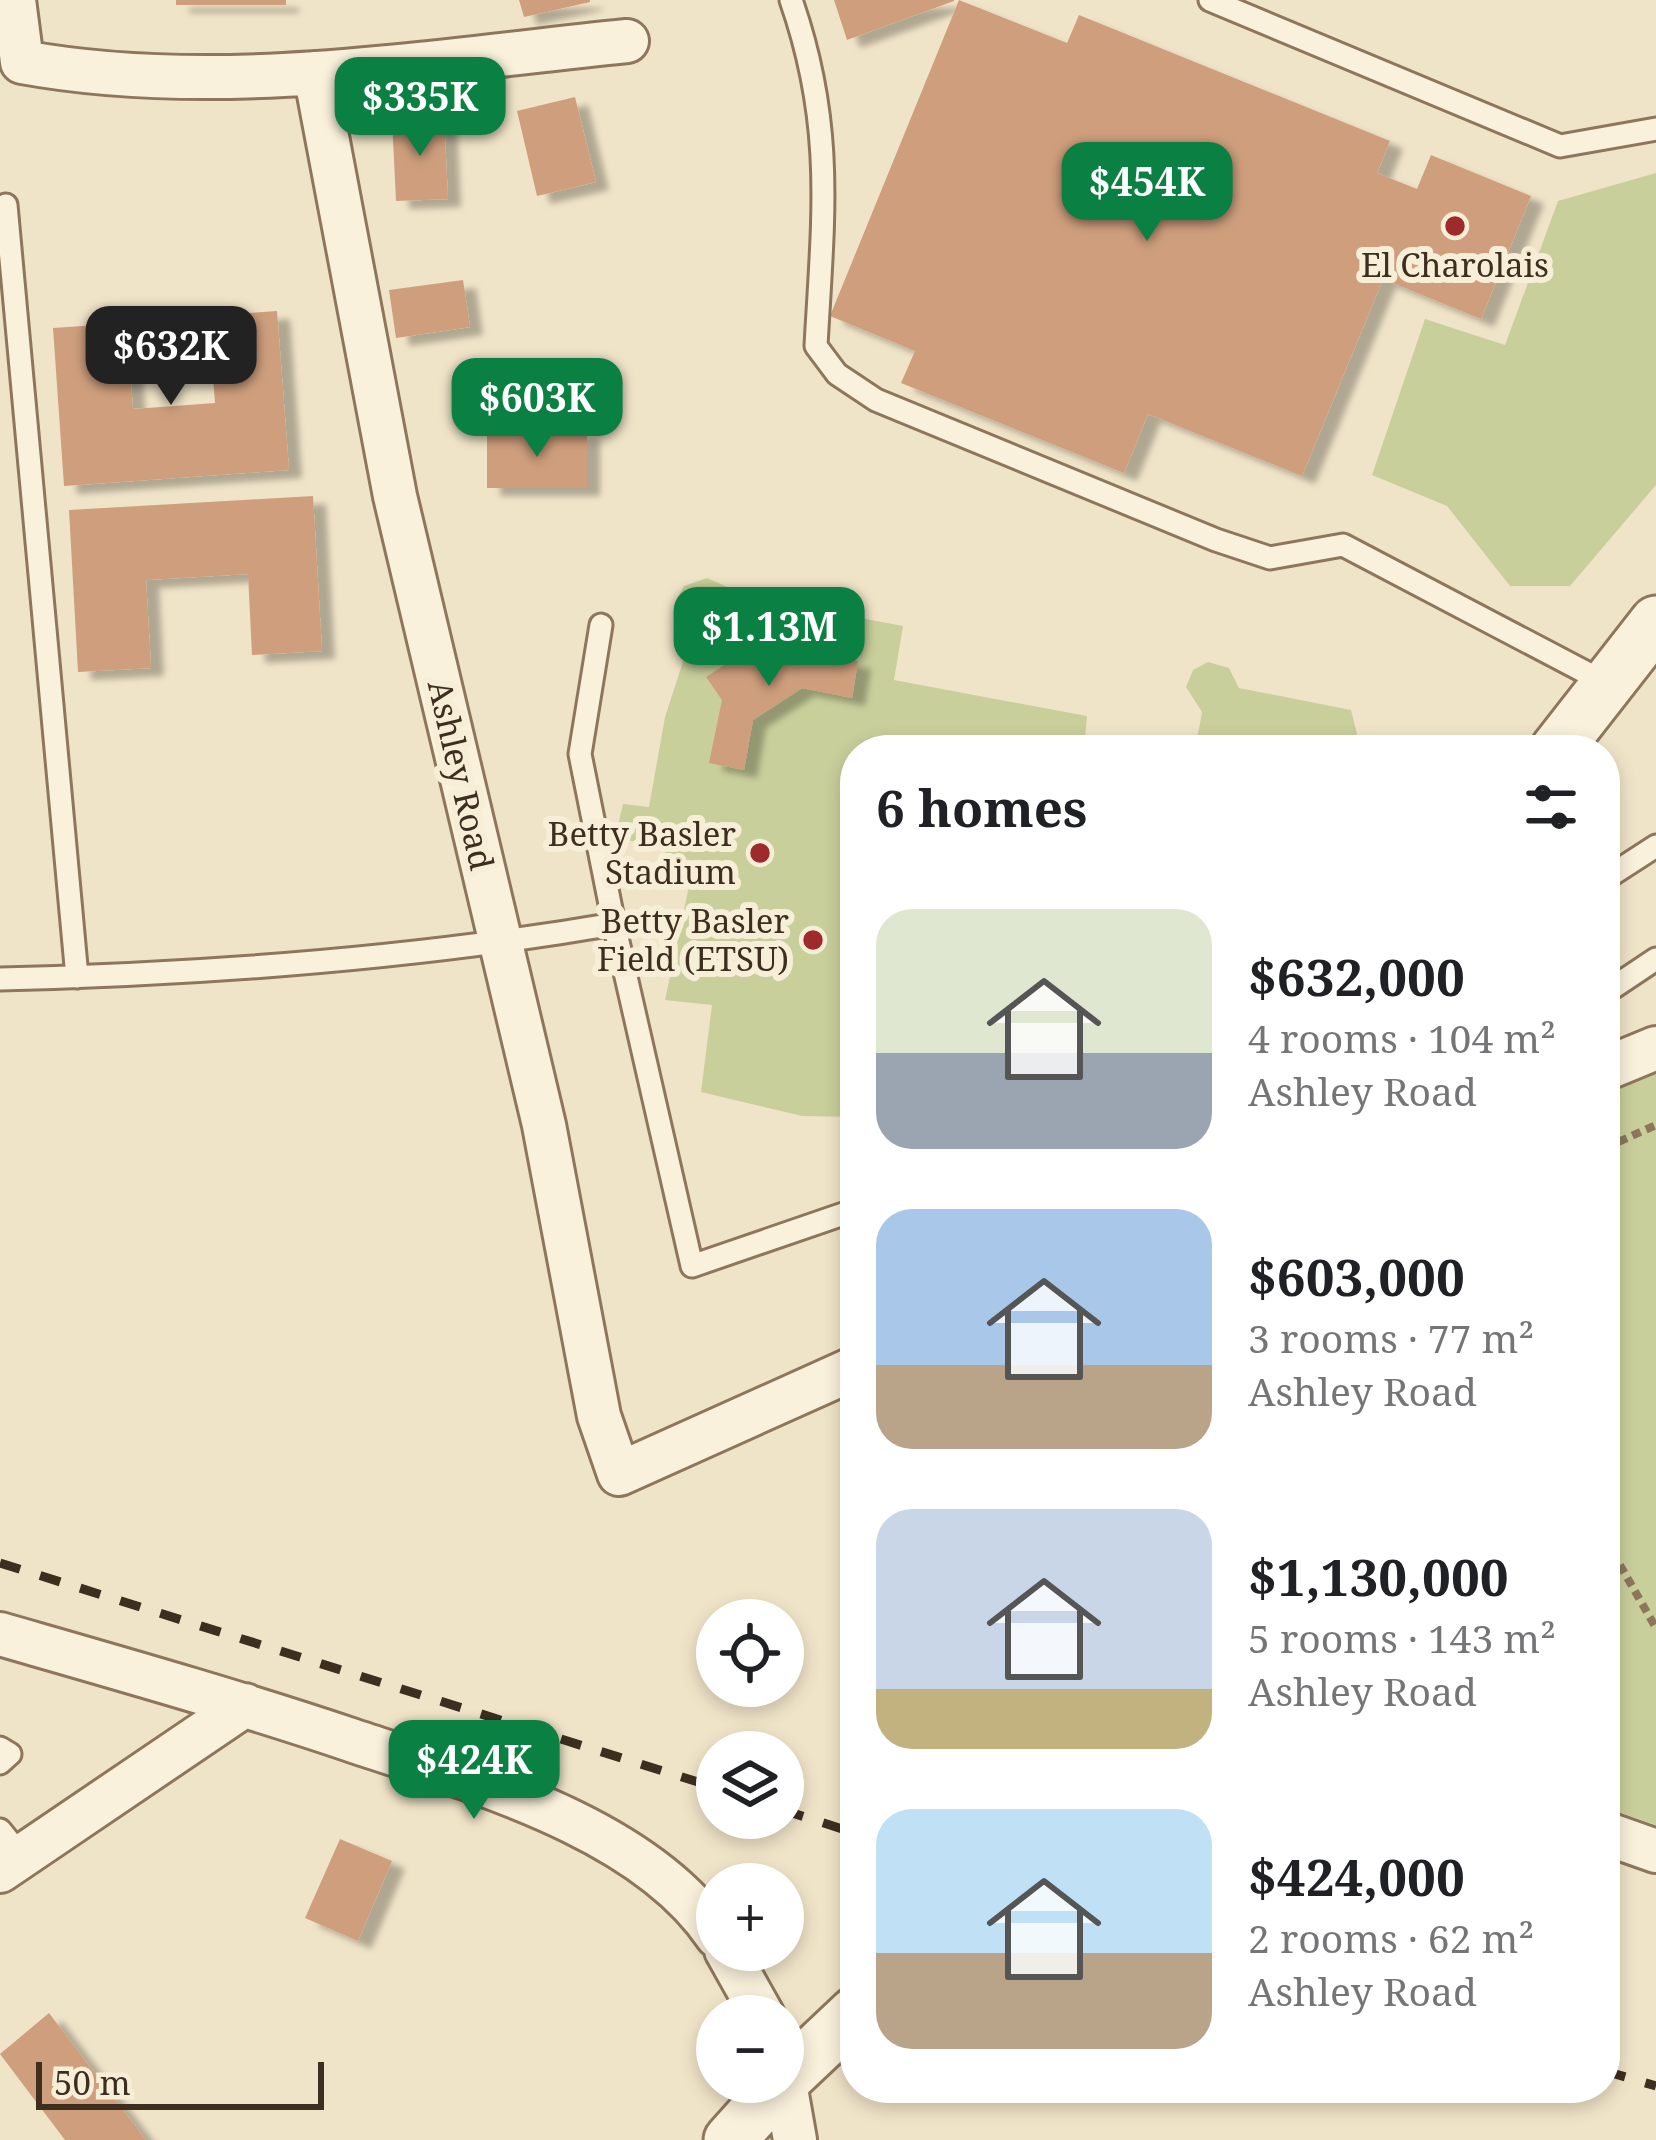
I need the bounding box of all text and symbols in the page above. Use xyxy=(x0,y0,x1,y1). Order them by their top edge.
pin: $335K xyxy=(336,57,504,159)
text: $335K xyxy=(362,69,478,122)
pin: $454K xyxy=(1063,142,1231,244)
text: $454K xyxy=(1089,154,1205,207)
marker: El Charolais xyxy=(1442,213,1468,239)
place label: El Charolais xyxy=(1361,242,1549,287)
pin: $632K xyxy=(87,306,255,408)
text: $632K xyxy=(113,318,229,371)
pin: $603K xyxy=(453,358,621,460)
text: $603K xyxy=(479,370,595,423)
pin: $1.13M xyxy=(671,587,867,689)
text: $1.13M xyxy=(701,599,837,652)
street label: Ashley Road xyxy=(418,675,505,874)
text: 6 homes xyxy=(876,772,1087,842)
icon: filters xyxy=(1518,774,1584,840)
place label: Betty Basler Stadium xyxy=(548,811,736,894)
marker: Betty Basler Stadium xyxy=(747,840,773,866)
place label: Betty Basler Field (ETSU) xyxy=(597,898,789,981)
marker: Betty Basler Field (ETSU) xyxy=(800,927,826,953)
text: $632,000 xyxy=(1248,941,1465,1011)
icon: home xyxy=(972,957,1116,1101)
text: 4 rooms · 104 m² xyxy=(1248,1011,1556,1064)
text: Ashley Road xyxy=(1248,1064,1477,1117)
text: $603,000 xyxy=(1248,1241,1465,1311)
icon: home xyxy=(972,1257,1116,1401)
text: 3 rooms · 77 m² xyxy=(1248,1311,1534,1364)
text: Ashley Road xyxy=(1248,1364,1477,1417)
text: $1,130,000 xyxy=(1248,1541,1509,1611)
icon: home xyxy=(972,1557,1116,1701)
map controls xyxy=(696,1599,804,2103)
button: locate xyxy=(696,1599,804,1707)
text: 5 rooms · 143 m² xyxy=(1248,1611,1556,1664)
text: Ashley Road xyxy=(1248,1664,1477,1717)
pin: $424K xyxy=(390,1720,558,1822)
button: layers xyxy=(696,1731,804,1839)
text: $424K xyxy=(416,1732,532,1785)
text: $424,000 xyxy=(1248,1841,1465,1911)
icon: home xyxy=(972,1857,1116,2001)
button: + xyxy=(696,1863,804,1971)
text: 2 rooms · 62 m² xyxy=(1248,1911,1534,1964)
text: Ashley Road xyxy=(1248,1964,1477,2017)
button: − xyxy=(696,1995,804,2103)
scale bar xyxy=(36,2056,324,2109)
text: 50 m xyxy=(54,2060,131,2105)

